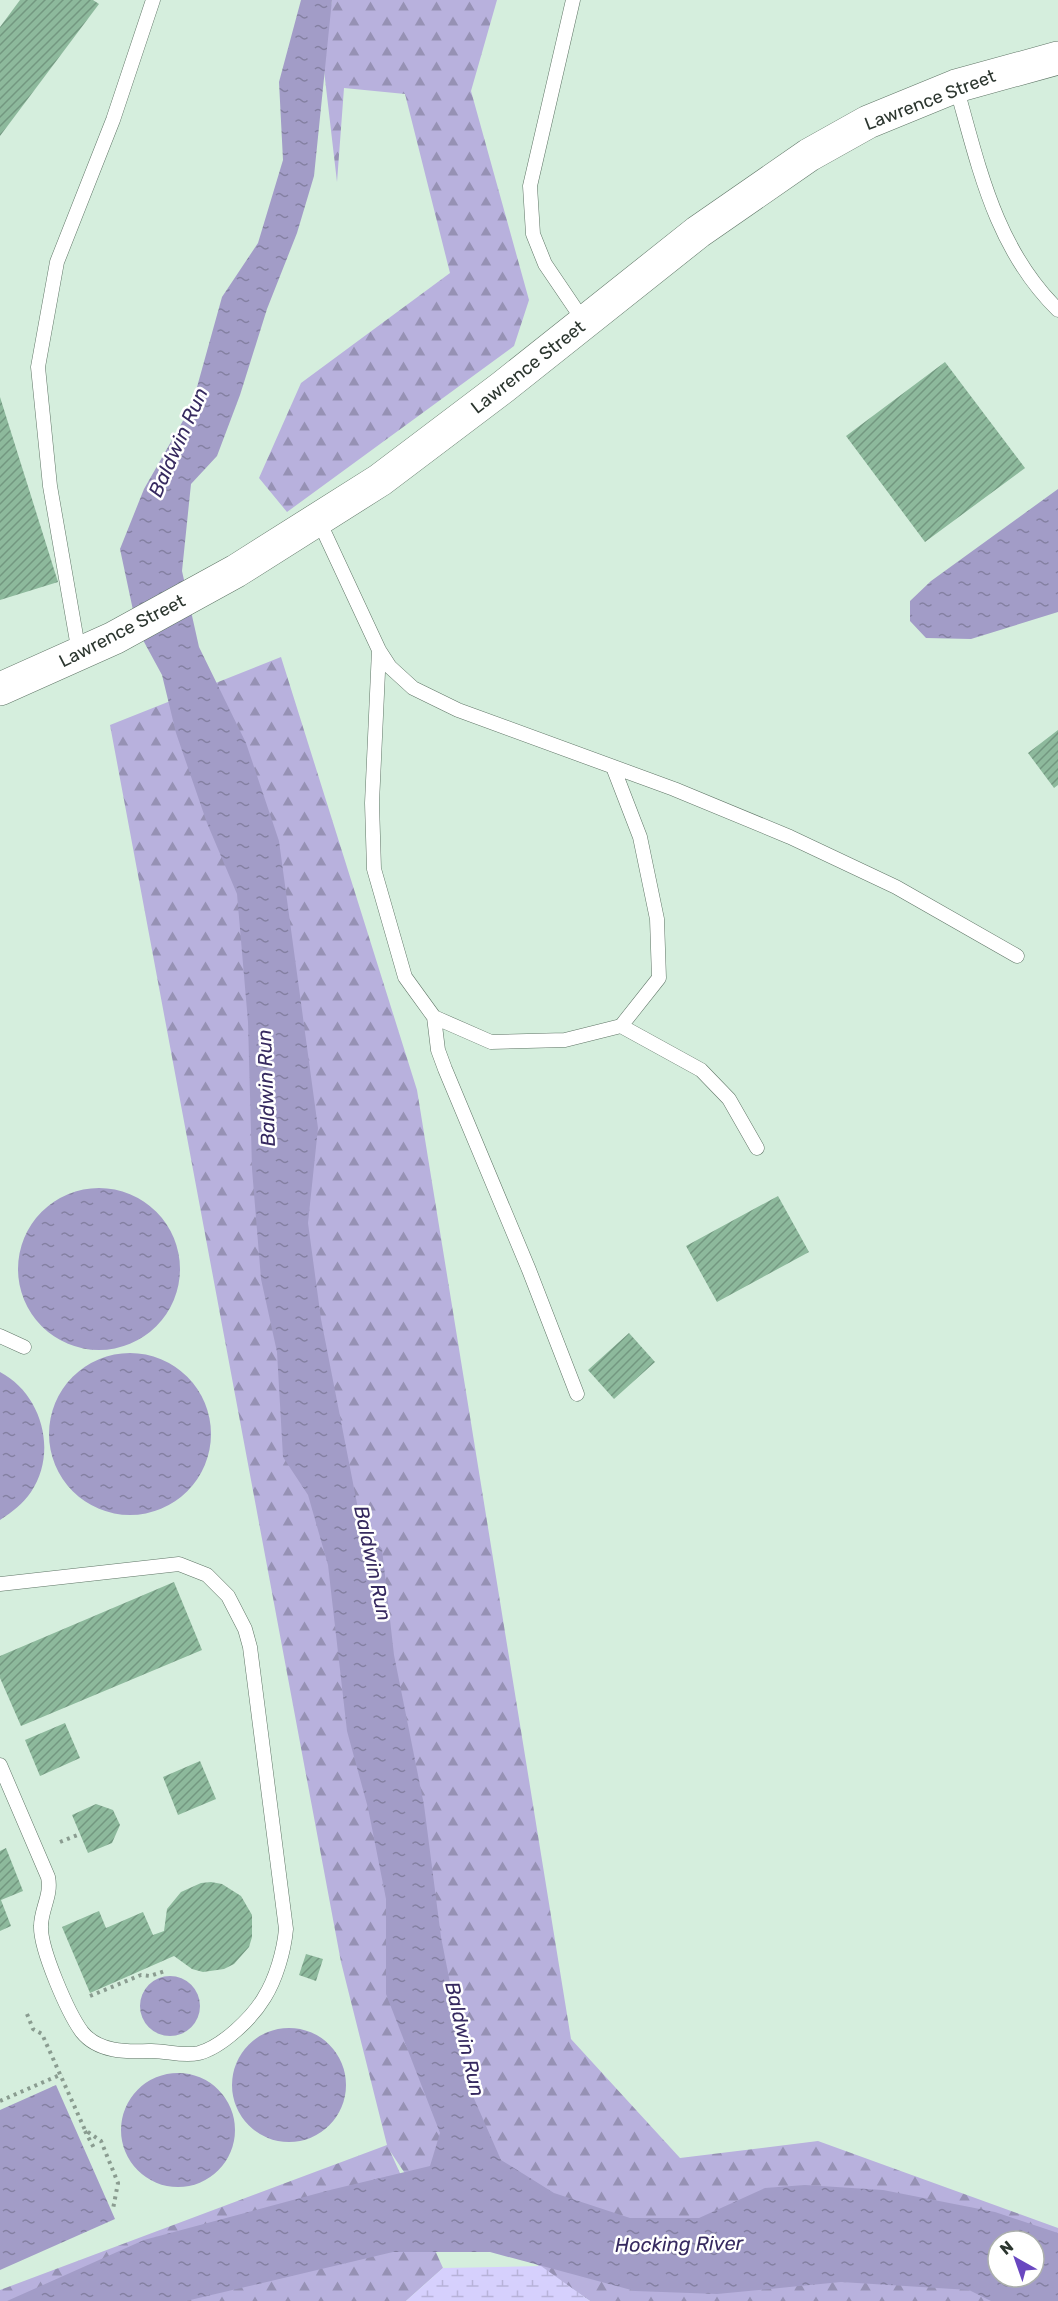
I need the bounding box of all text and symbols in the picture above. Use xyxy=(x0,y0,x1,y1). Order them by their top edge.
street label: Lawrence Street xyxy=(861,65,999,135)
street label: Lawrence Street xyxy=(467,316,589,418)
water label: Baldwin Run xyxy=(143,384,213,500)
street label: Lawrence Street xyxy=(55,590,189,672)
water label: Baldwin Run xyxy=(252,1029,280,1147)
water label: Baldwin Run xyxy=(349,1503,397,1623)
water label: Baldwin Run xyxy=(440,1979,490,2099)
north arrow xyxy=(986,2229,1046,2289)
water label: Hocking River xyxy=(615,2231,745,2257)
text: N xyxy=(996,2237,1017,2259)

